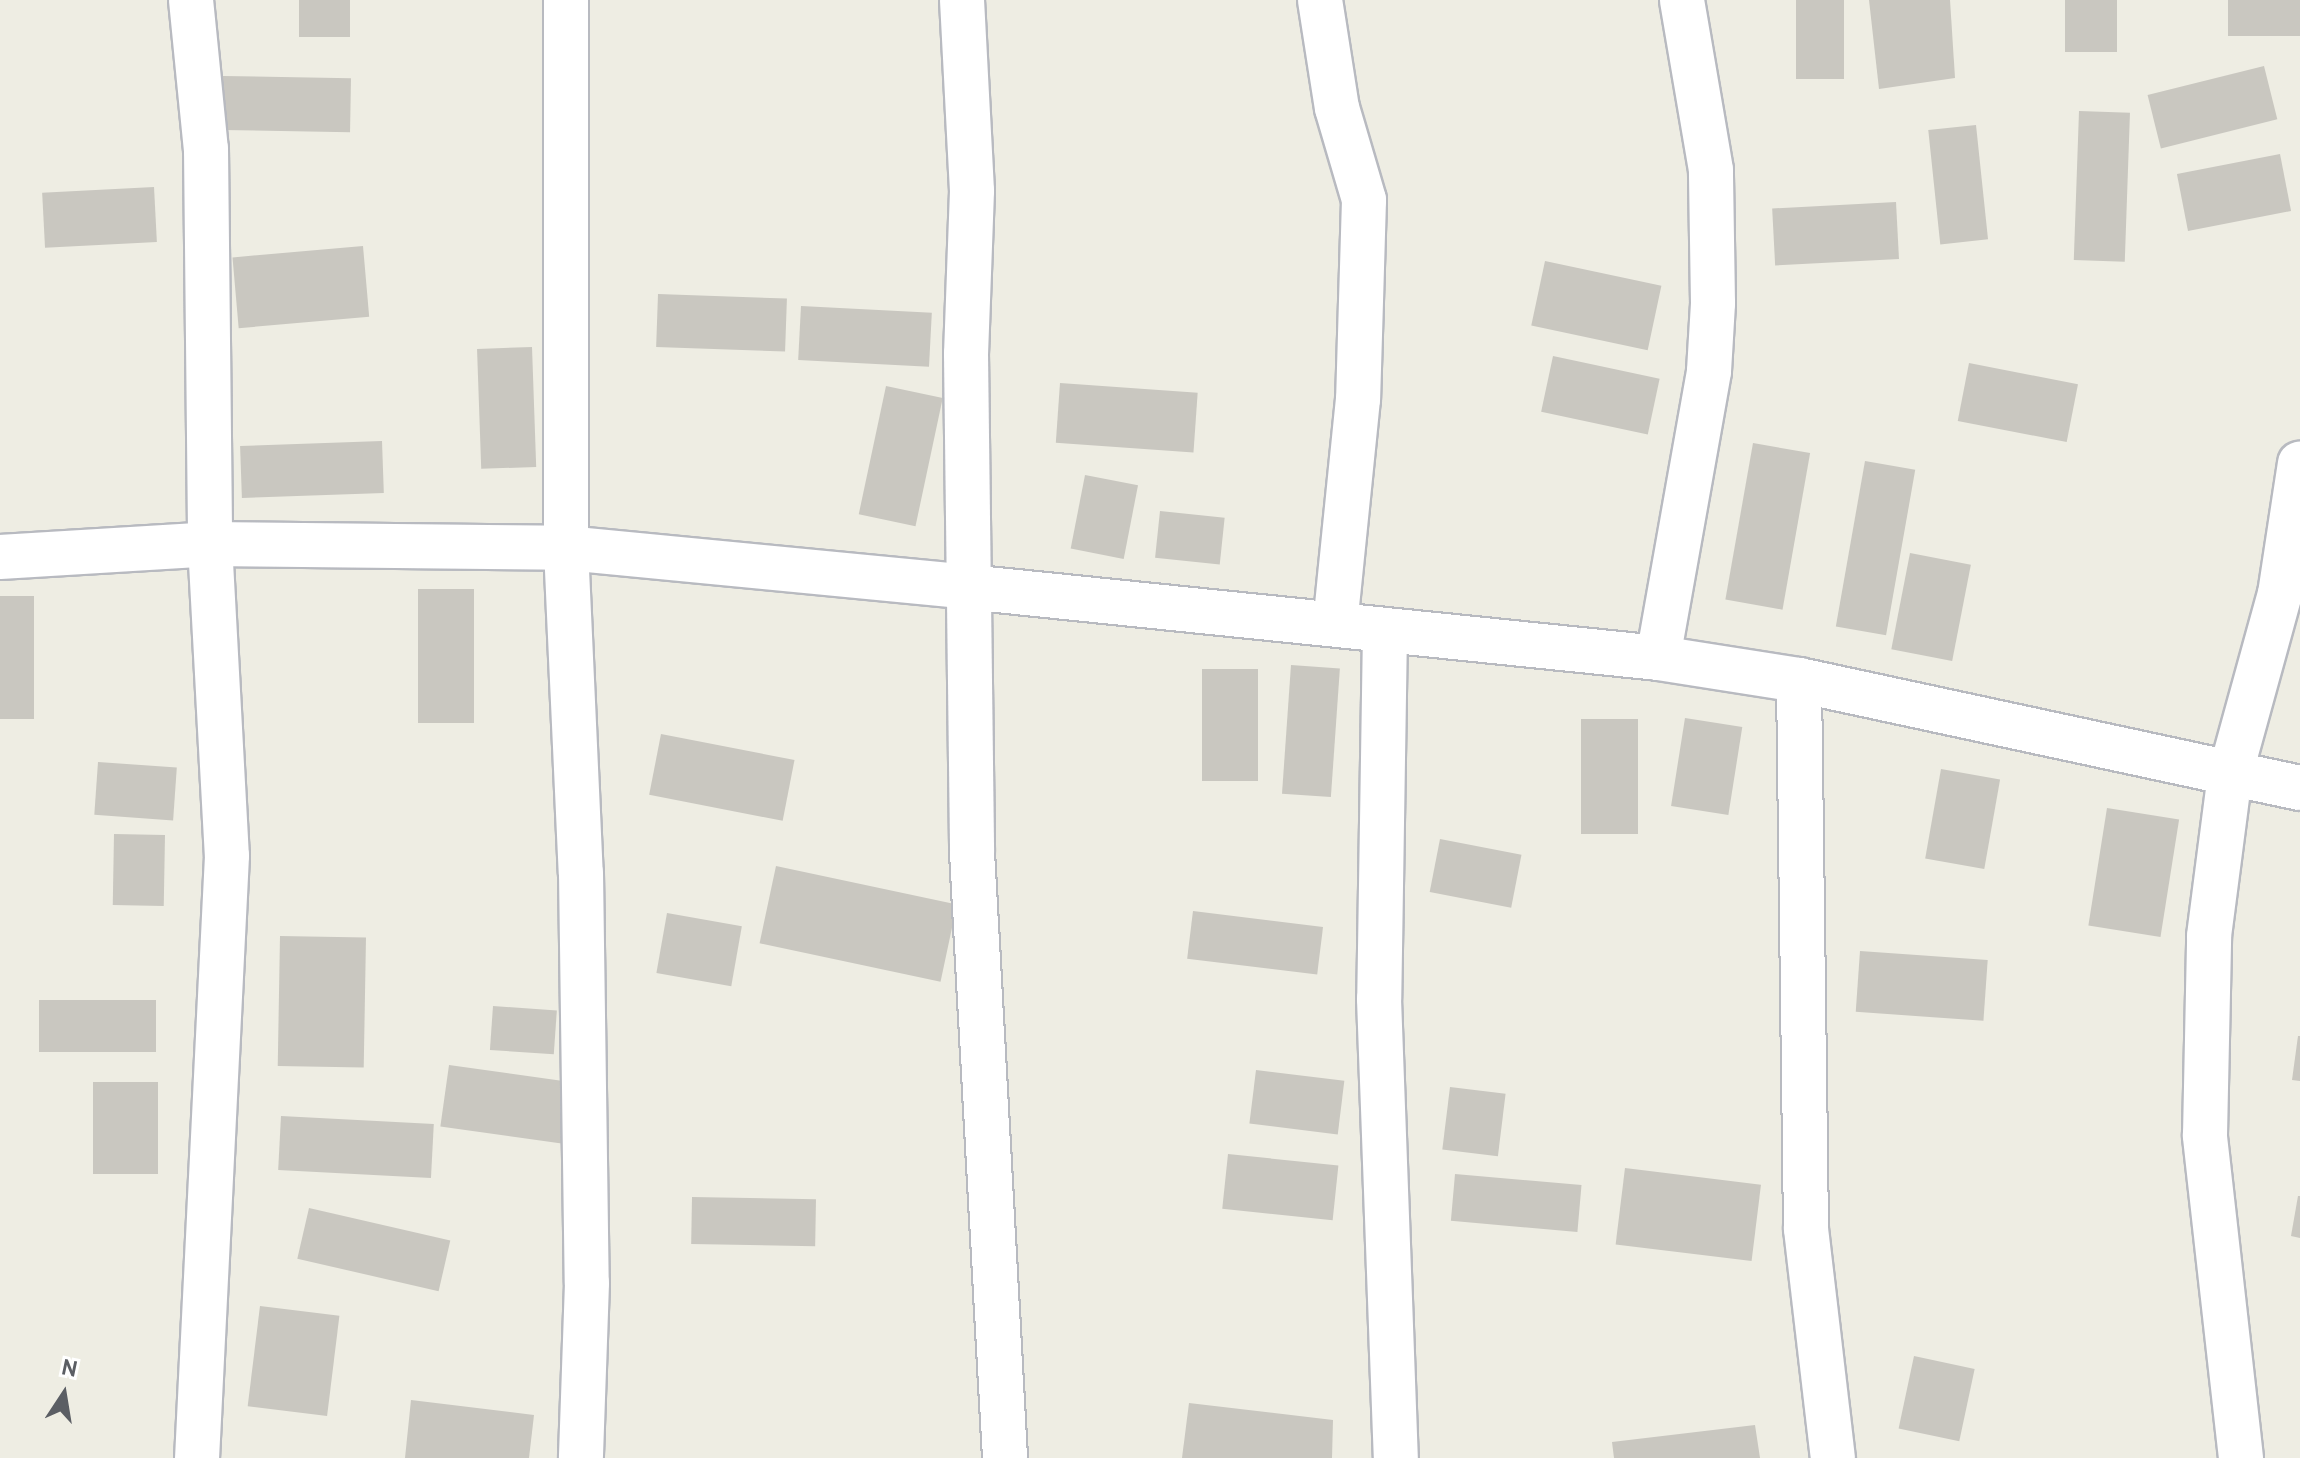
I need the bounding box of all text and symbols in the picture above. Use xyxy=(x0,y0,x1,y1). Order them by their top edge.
north arrow xyxy=(24,1354,104,1434)
text: N xyxy=(59,1355,80,1385)

